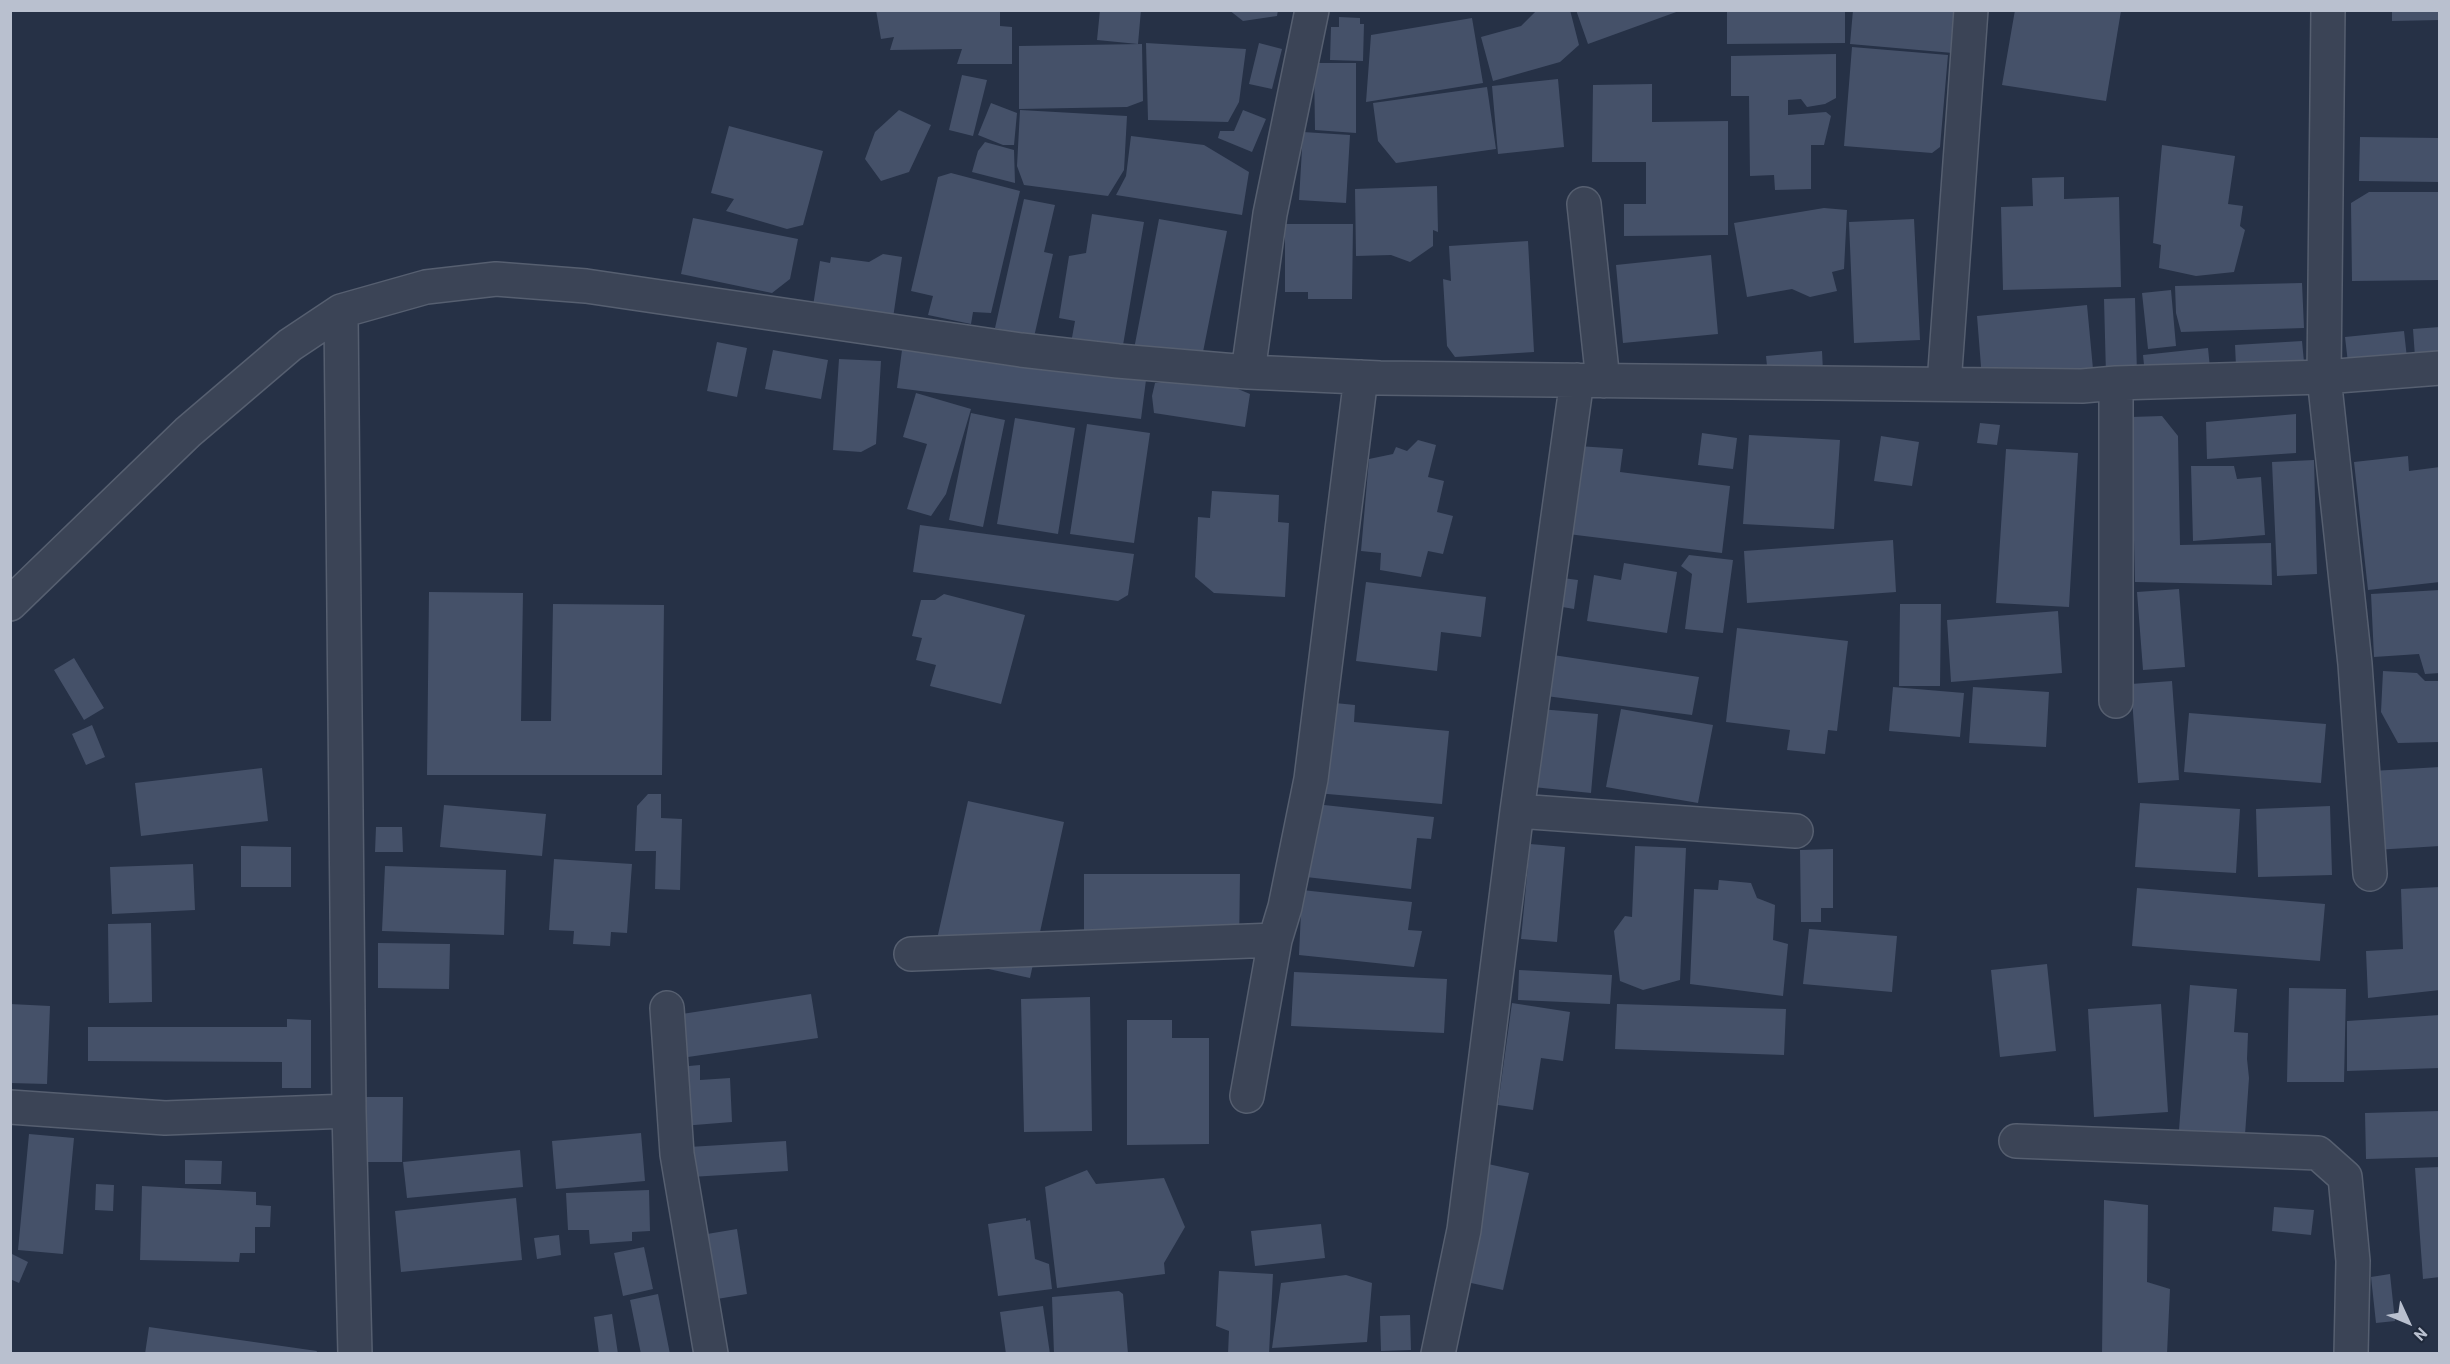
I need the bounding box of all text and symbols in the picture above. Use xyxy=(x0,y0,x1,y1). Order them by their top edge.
north arrow xyxy=(2378,1292,2438,1352)
text: N xyxy=(2411,1324,2432,1345)

